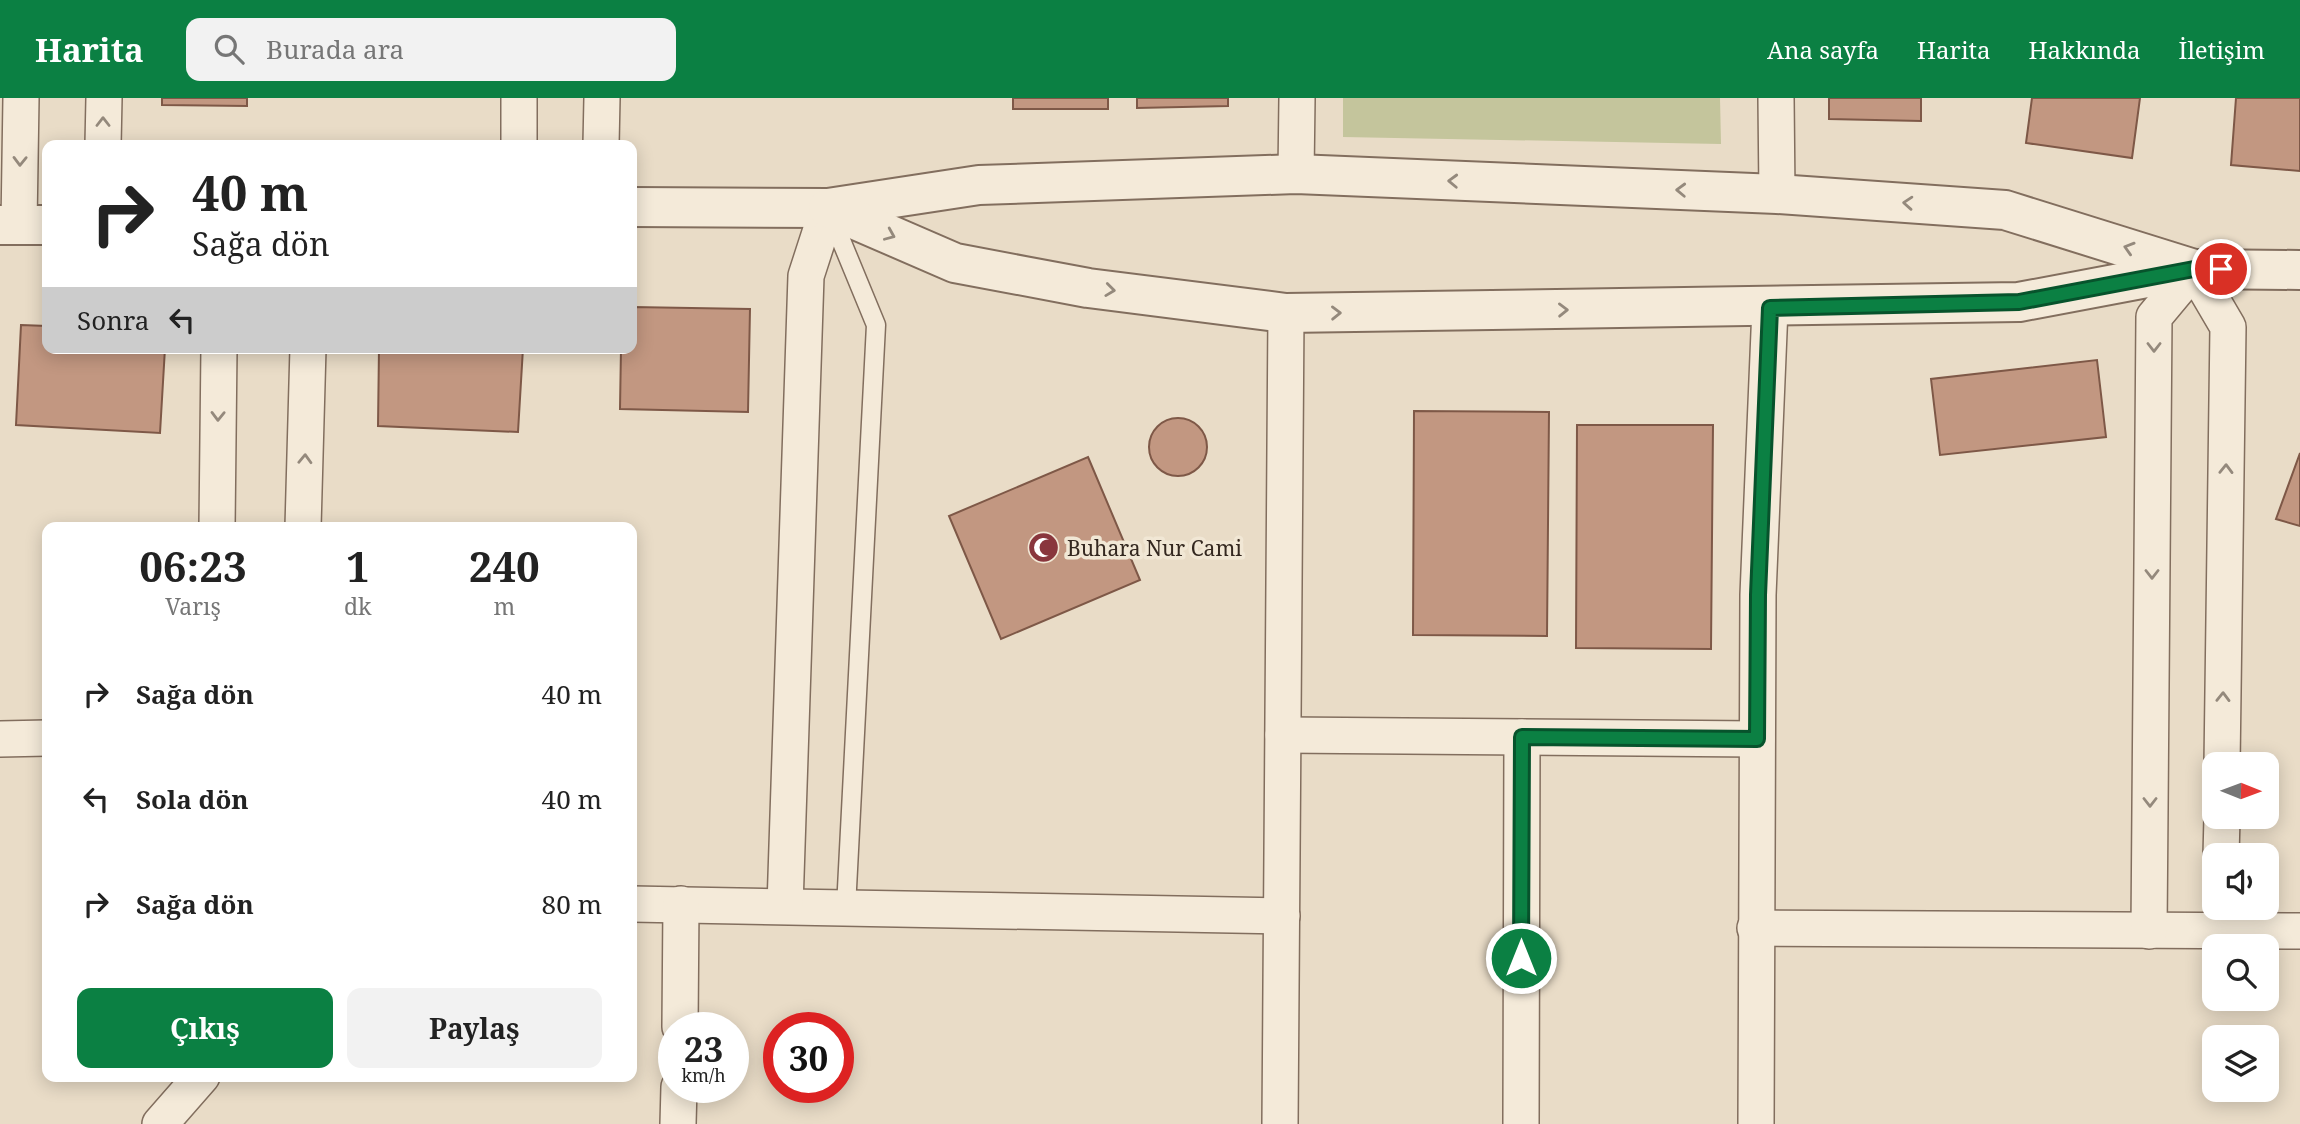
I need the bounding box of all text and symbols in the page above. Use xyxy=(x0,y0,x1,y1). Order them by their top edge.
search box xyxy=(186,18,676,81)
text: Harita xyxy=(35,27,144,72)
icon: search xyxy=(210,30,248,68)
text: Burada ara xyxy=(266,31,404,67)
text: Ana sayfa xyxy=(1767,33,1879,66)
text: Harita xyxy=(1917,33,1991,66)
text: Hakkında xyxy=(2029,33,2141,66)
text: İletişim xyxy=(2179,33,2265,66)
one-way arrow xyxy=(96,116,111,127)
one-way arrow xyxy=(12,156,28,167)
text: 40 m xyxy=(192,159,308,225)
icon: right xyxy=(77,168,168,259)
one-way arrow xyxy=(1448,173,1459,188)
one-way arrow xyxy=(1675,182,1686,197)
one-way arrow xyxy=(1902,196,1913,211)
text: Sağa dön xyxy=(192,222,330,265)
one-way arrow xyxy=(883,227,896,241)
pin xyxy=(2191,239,2251,299)
one-way arrow xyxy=(2124,242,2136,257)
icon: arrive xyxy=(2202,250,2240,288)
one-way arrow xyxy=(1104,283,1116,298)
icon: left xyxy=(163,301,201,339)
text: Sonra xyxy=(77,302,149,338)
one-way arrow xyxy=(1558,303,1569,318)
one-way arrow xyxy=(1331,305,1342,321)
one-way arrow xyxy=(2146,342,2162,353)
one-way arrow xyxy=(210,412,226,422)
one-way arrow xyxy=(297,453,313,463)
one-way arrow xyxy=(2218,463,2234,474)
mosque icon: Buhara Nur Cami xyxy=(1027,531,1061,565)
place label: Buhara Nur Cami xyxy=(1067,534,1242,562)
text: 06:23 xyxy=(139,537,247,594)
text: 1 xyxy=(346,537,370,594)
text: 240 xyxy=(469,537,540,594)
one-way arrow xyxy=(2144,570,2160,580)
text: Varış xyxy=(165,590,221,622)
text: dk xyxy=(344,590,372,622)
text: m xyxy=(493,590,515,622)
icon: right xyxy=(77,675,115,713)
text: Sağa dön xyxy=(136,676,254,712)
text: 40 m xyxy=(542,676,602,712)
one-way arrow xyxy=(2215,691,2231,701)
north arrow xyxy=(2202,752,2278,830)
map controls xyxy=(2202,752,2279,1102)
icon: left xyxy=(77,780,115,818)
text: Sola dön xyxy=(136,781,249,817)
text: 40 m xyxy=(542,781,602,817)
one-way arrow xyxy=(2142,797,2158,808)
button: sound xyxy=(2202,843,2279,920)
icon: right xyxy=(77,885,115,923)
text: Sağa dön xyxy=(136,886,254,922)
text: 80 m xyxy=(542,886,602,922)
position arrow xyxy=(1484,921,1558,995)
button: search xyxy=(2202,934,2279,1011)
button: Çıkış xyxy=(77,988,333,1068)
button: Paylaş xyxy=(347,988,602,1068)
speed limit sign: 30 xyxy=(763,1012,854,1103)
text: 23 xyxy=(684,1025,723,1072)
button: layers xyxy=(2202,1025,2279,1102)
text: km/h xyxy=(681,1063,726,1087)

